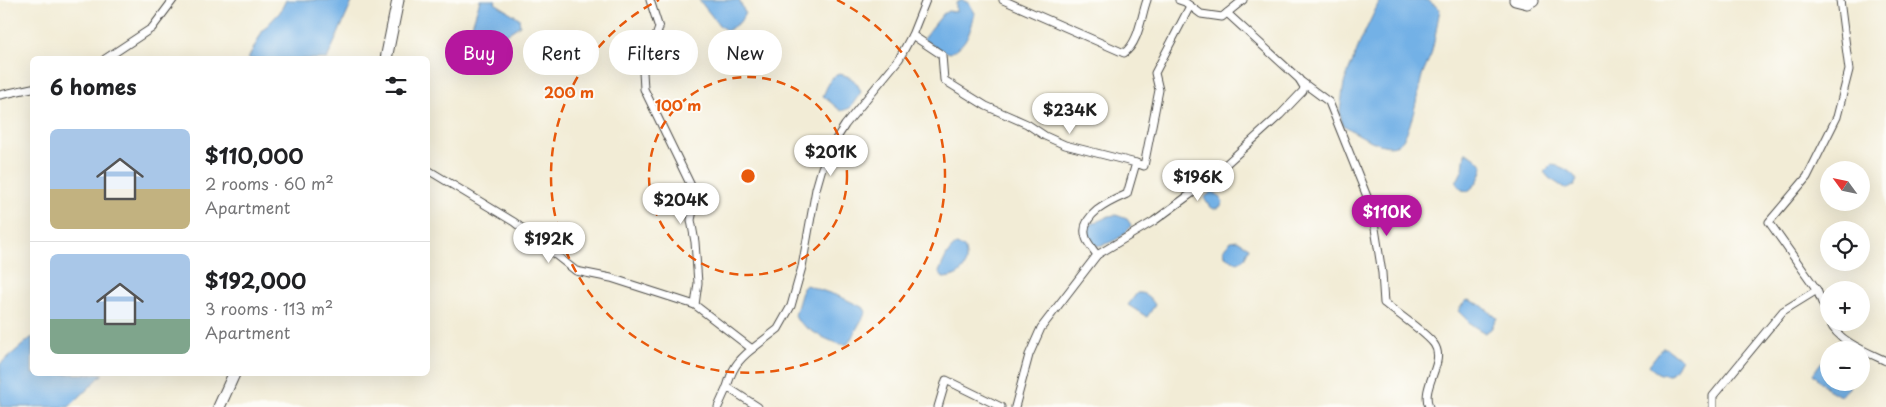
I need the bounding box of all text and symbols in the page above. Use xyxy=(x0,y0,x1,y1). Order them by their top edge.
chip: Buy xyxy=(445,30,513,75)
chip: Rent xyxy=(523,30,599,75)
chip: Filters xyxy=(609,30,698,75)
chip: New xyxy=(708,30,782,75)
text: 6 homes xyxy=(50,70,136,102)
icon: filters xyxy=(382,72,410,100)
text: 200 m xyxy=(544,80,594,103)
pin: $234K xyxy=(1035,92,1105,135)
text: 100 m xyxy=(655,93,701,116)
text: $234K xyxy=(1043,97,1097,121)
pin: $201K xyxy=(796,134,866,177)
text: $110,000 xyxy=(205,139,304,171)
text: $201K xyxy=(805,139,857,163)
icon: home xyxy=(90,149,150,209)
pin: $196K xyxy=(1163,160,1233,202)
north arrow xyxy=(1820,161,1870,211)
map controls xyxy=(1820,161,1870,391)
text: $196K xyxy=(1173,164,1223,188)
centre of rings xyxy=(739,167,757,185)
text: 2 rooms · 60 m² xyxy=(205,171,334,195)
pin: $204K xyxy=(646,182,716,225)
text: $204K xyxy=(653,187,709,211)
pin: $110K xyxy=(1352,194,1422,237)
text: Apartment xyxy=(205,195,290,219)
text: $110K xyxy=(1363,199,1411,223)
button: locate xyxy=(1820,221,1870,271)
pin: $192K xyxy=(514,222,584,264)
text: $192K xyxy=(524,226,574,250)
text: $192,000 xyxy=(205,264,306,296)
icon: home xyxy=(90,274,150,334)
button: + xyxy=(1820,281,1870,331)
text: 3 rooms · 113 m² xyxy=(205,296,333,320)
text: Apartment xyxy=(205,320,290,344)
button: − xyxy=(1820,341,1870,391)

